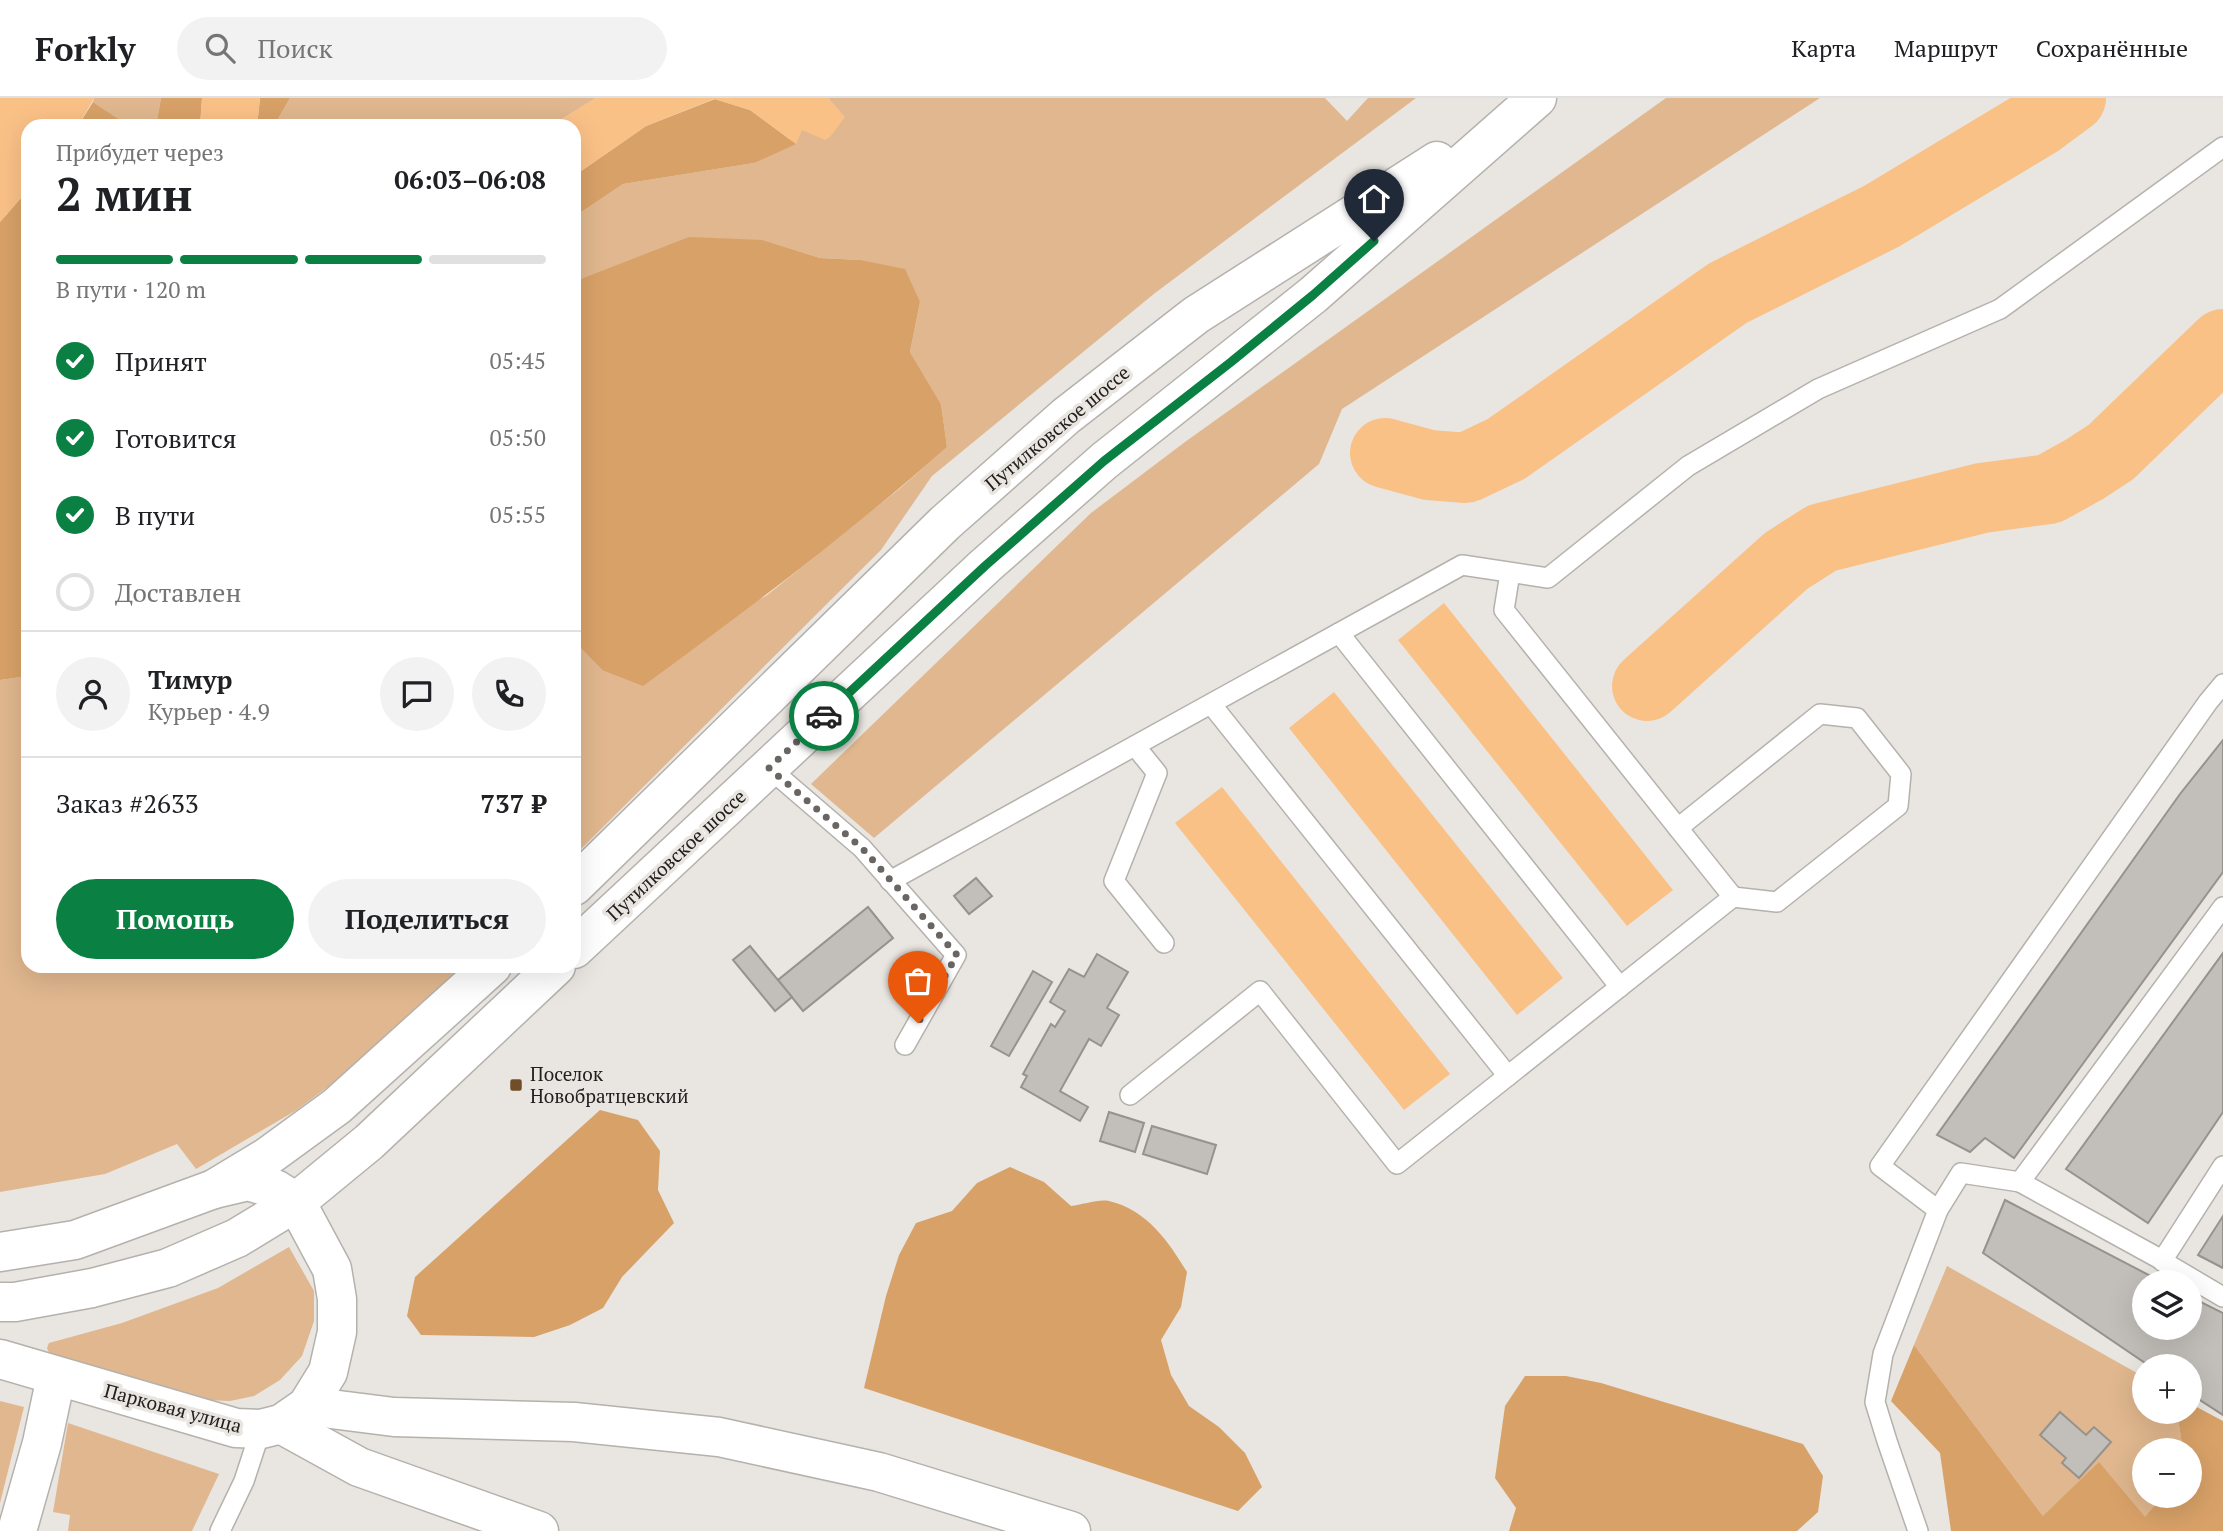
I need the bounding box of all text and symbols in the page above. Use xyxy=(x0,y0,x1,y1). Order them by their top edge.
search box xyxy=(177,17,667,80)
text: Forkly xyxy=(35,27,135,70)
icon: search xyxy=(201,29,239,67)
text: Поиск xyxy=(257,31,333,65)
text: Карта xyxy=(1791,32,1856,64)
text: Маршрут xyxy=(1894,32,1998,64)
text: Сохранённые xyxy=(2036,32,2188,64)
text: Прибудет через xyxy=(56,137,224,168)
text: 06:03–06:08 xyxy=(394,162,546,196)
text: 2 мин xyxy=(56,163,193,224)
pin xyxy=(1344,169,1404,241)
icon: home xyxy=(1355,180,1393,218)
text: В пути · 120 m xyxy=(56,274,206,305)
icon: check xyxy=(56,342,94,380)
text: Принят xyxy=(115,344,207,378)
text: 05:45 xyxy=(489,345,546,376)
street label: Путилковское шоссе xyxy=(979,360,1134,496)
icon: check xyxy=(56,419,94,457)
text: Готовится xyxy=(115,421,237,455)
text: 05:50 xyxy=(489,422,546,453)
icon: check xyxy=(56,496,94,534)
text: В пути xyxy=(115,498,195,532)
text: 05:55 xyxy=(489,499,546,530)
text: Доставлен xyxy=(115,575,241,609)
button: person xyxy=(56,657,130,731)
button: chat xyxy=(380,657,454,731)
button: phone xyxy=(472,657,546,731)
text: Тимур xyxy=(148,662,232,696)
courier xyxy=(789,681,859,751)
text: Курьер · 4.9 xyxy=(148,696,270,727)
icon: car xyxy=(805,697,843,735)
street label: Путилковское шоссе xyxy=(601,784,751,926)
text: Заказ #2633 xyxy=(56,786,199,820)
text: 737 ₽ xyxy=(480,786,546,820)
button: Помощь xyxy=(56,879,294,959)
button: Поделиться xyxy=(308,879,546,959)
pin xyxy=(888,951,948,1023)
icon: bag xyxy=(899,962,937,1000)
place label: Поселок Новобратцевский xyxy=(530,1061,689,1108)
marker: Поселок Новобратцевский xyxy=(508,1077,524,1093)
map controls xyxy=(2132,1270,2202,1508)
button: layers xyxy=(2132,1270,2202,1340)
button: + xyxy=(2132,1354,2202,1424)
street label: Парковая улица xyxy=(102,1377,245,1438)
button: − xyxy=(2132,1438,2202,1508)

